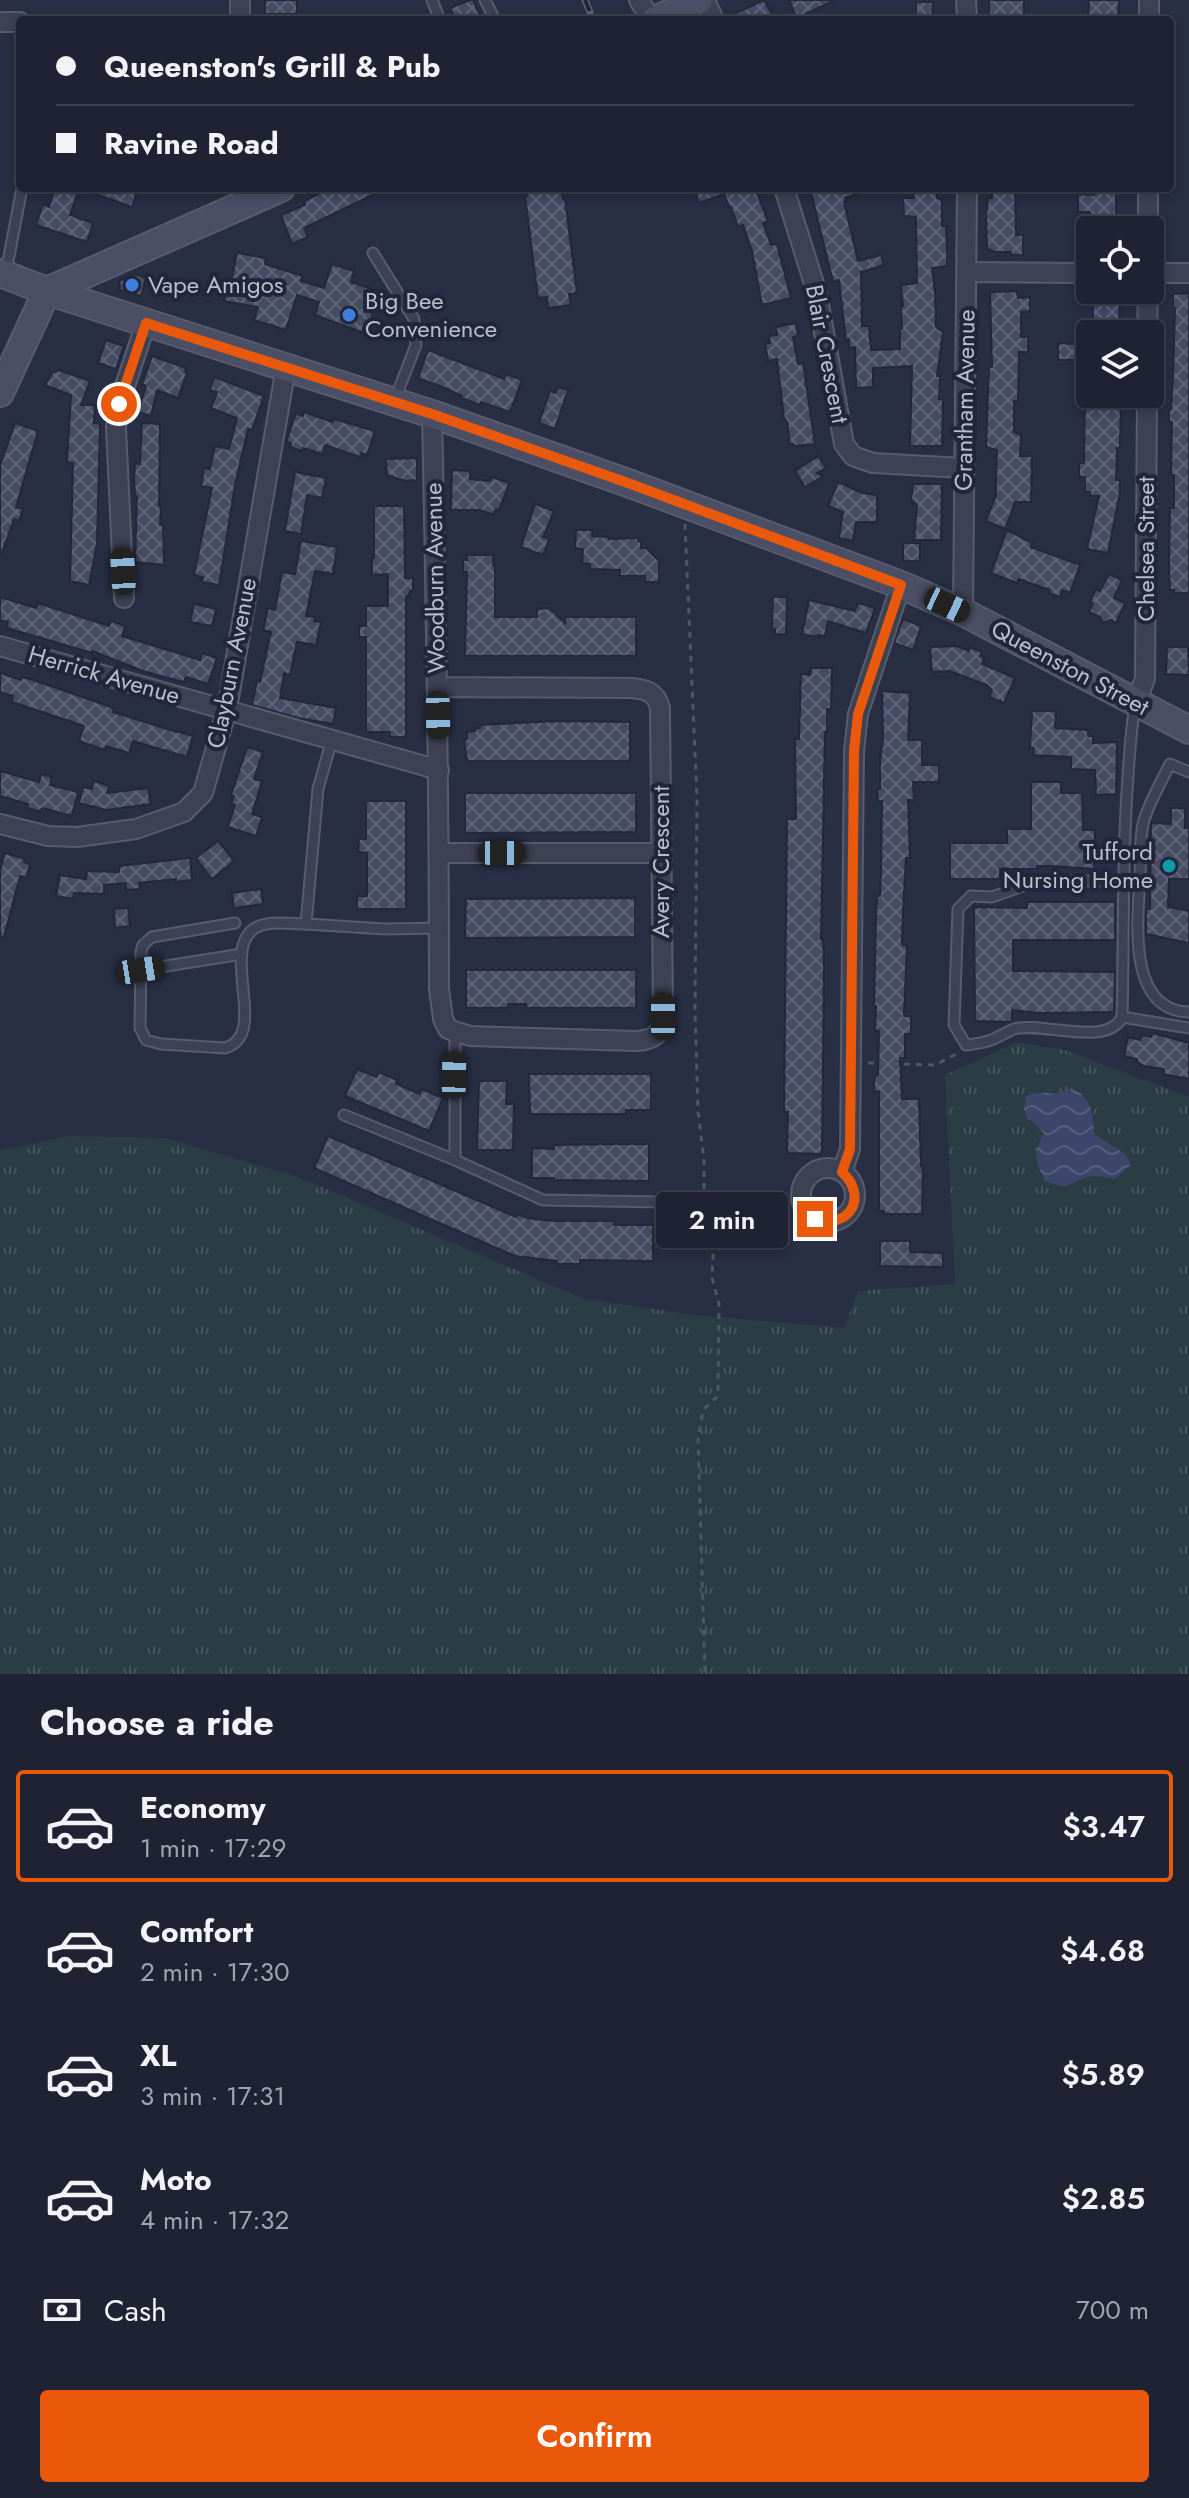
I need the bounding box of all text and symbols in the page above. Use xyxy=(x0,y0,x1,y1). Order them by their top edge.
text: Queenston's Grill & Pub xyxy=(104,45,441,88)
text: Ravine Road xyxy=(104,122,279,165)
map controls xyxy=(1076,216,1164,408)
button: locate xyxy=(1076,216,1164,304)
place label: Vape Amigos xyxy=(148,267,283,302)
marker: Vape Amigos xyxy=(123,276,141,294)
street label: Blair Crescent xyxy=(797,282,858,427)
place label: Big Bee Convenience xyxy=(365,283,497,346)
marker: Big Bee Convenience xyxy=(340,306,358,324)
street label: Grantham Avenue xyxy=(945,309,984,491)
button: layers xyxy=(1076,320,1164,408)
route start xyxy=(101,386,137,422)
street label: Chelsea Street xyxy=(1128,476,1163,621)
street label: Woodburn Avenue xyxy=(415,482,454,674)
car xyxy=(110,546,136,596)
street label: Clayburn Avenue xyxy=(198,575,265,751)
car xyxy=(920,584,974,626)
street label: Queenston Street xyxy=(985,611,1156,724)
street label: Herrick Avenue xyxy=(24,636,184,713)
car xyxy=(426,691,450,739)
street label: Avery Crescent xyxy=(643,786,678,938)
place label: Tufford Nursing Home xyxy=(1003,834,1153,897)
car xyxy=(478,841,526,865)
marker: Tufford Nursing Home xyxy=(1160,857,1178,875)
car xyxy=(115,954,167,986)
car xyxy=(651,992,675,1040)
car xyxy=(442,1051,466,1099)
callout: 2 min xyxy=(655,1191,787,1247)
text: 2 min xyxy=(689,1201,755,1239)
route end xyxy=(797,1201,833,1237)
text: Choose a ride xyxy=(40,1696,274,1748)
text: Economy xyxy=(140,1786,266,1829)
icon: car xyxy=(44,1790,116,1862)
text: $3.47 xyxy=(1063,1805,1145,1848)
text: 1 min · 17:29 xyxy=(140,1829,287,1867)
text: Comfort xyxy=(140,1910,253,1953)
icon: car xyxy=(44,1914,116,1986)
text: $4.68 xyxy=(1060,1929,1145,1972)
text: 2 min · 17:30 xyxy=(140,1953,290,1991)
text: XL xyxy=(140,2034,176,2077)
icon: car xyxy=(44,2038,116,2110)
text: $5.89 xyxy=(1061,2053,1145,2096)
text: 3 min · 17:31 xyxy=(140,2077,285,2115)
text: Moto xyxy=(140,2158,212,2201)
icon: car xyxy=(44,2162,116,2234)
text: $2.85 xyxy=(1062,2177,1145,2220)
text: 4 min · 17:32 xyxy=(140,2201,289,2239)
icon: cash xyxy=(40,2288,84,2332)
text: Cash xyxy=(104,2289,167,2332)
text: 700 m xyxy=(1076,2291,1149,2329)
button: Confirm xyxy=(40,2390,1149,2482)

